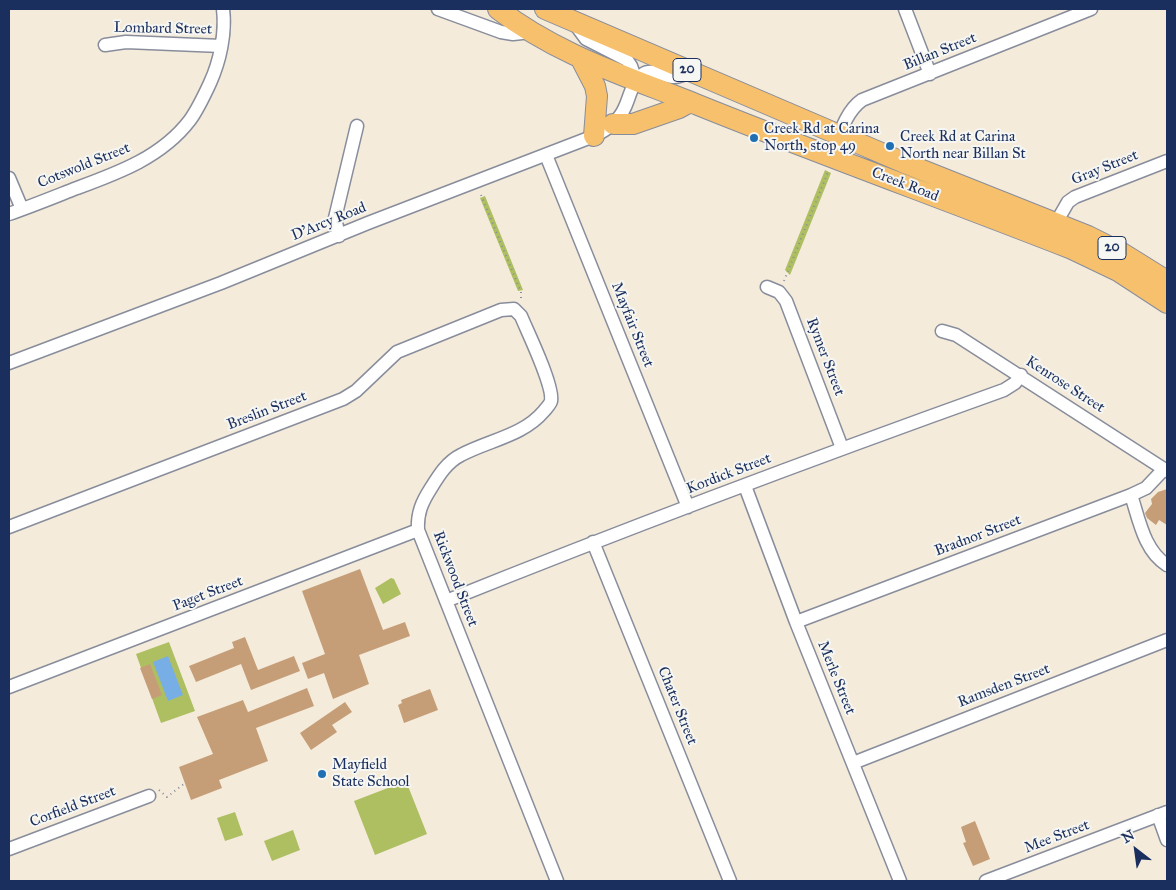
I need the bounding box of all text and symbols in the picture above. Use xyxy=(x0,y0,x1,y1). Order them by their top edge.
street label: Lombard Street xyxy=(114,19,212,39)
street label: Billan Street xyxy=(901,29,979,75)
road number: 20 xyxy=(673,58,701,82)
place label: Creek Rd at Carina North, stop 49 xyxy=(764,120,879,155)
place label: Creek Rd at Carina North near Billan St xyxy=(900,128,1026,163)
marker: Creek Rd at Carina North, stop 49 xyxy=(748,132,760,144)
street label: Cotswold Street xyxy=(35,139,133,193)
marker: Creek Rd at Carina North near Billan St xyxy=(884,140,896,152)
street label: Gray Street xyxy=(1069,146,1141,190)
street label: Creek Road xyxy=(869,164,941,206)
street label: D'Arcy Road xyxy=(289,199,369,245)
road number: 20 xyxy=(1098,237,1126,260)
street label: Mayfair Street xyxy=(607,280,657,370)
street label: Rymer Street xyxy=(802,315,848,399)
street label: Kenrose Street xyxy=(1022,353,1108,417)
street label: Breslin Street xyxy=(225,388,309,434)
street label: Kordick Street xyxy=(684,450,774,498)
street label: Bradnor Street xyxy=(932,511,1024,561)
street label: Rickwood Street xyxy=(428,529,482,629)
street label: Paget Street xyxy=(170,572,246,616)
street label: Merle Street xyxy=(813,639,859,717)
street label: Ramsden Street xyxy=(955,660,1053,712)
street label: Chater Street xyxy=(653,664,701,748)
place label: Mayfield State School xyxy=(332,756,410,791)
marker: Mayfield State School xyxy=(316,768,328,780)
street label: Corfield Street xyxy=(28,782,118,832)
street label: Mee Street xyxy=(1022,816,1092,858)
north arrow xyxy=(1111,825,1161,875)
text: N xyxy=(1119,826,1138,847)

